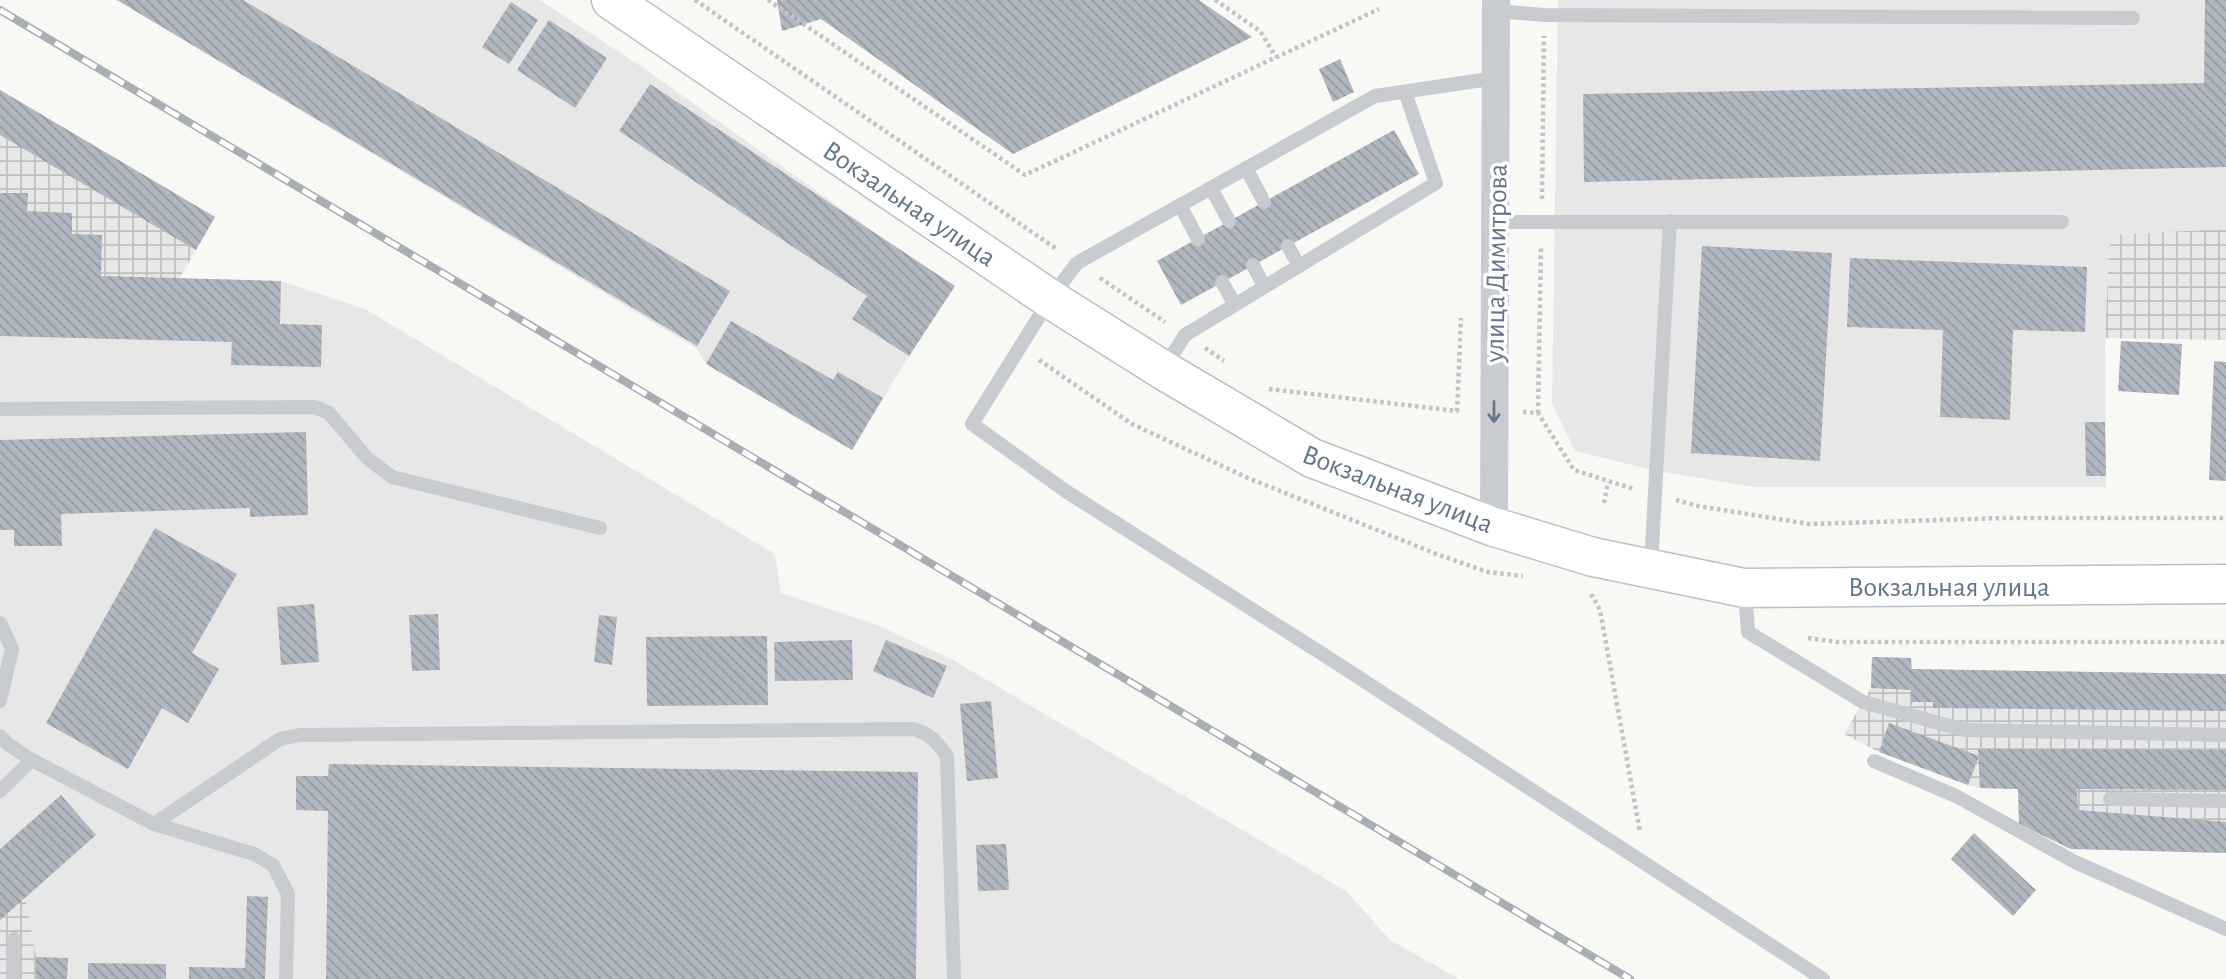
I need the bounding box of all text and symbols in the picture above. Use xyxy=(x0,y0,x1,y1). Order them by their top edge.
street label: Вокзальная улица xyxy=(817,137,1001,273)
street label: улица Димитрова xyxy=(1481,163,1513,364)
one-way arrow xyxy=(1487,401,1501,424)
street label: Вокзальная улица xyxy=(1298,441,1497,539)
street label: Вокзальная улица xyxy=(1848,574,2050,602)

